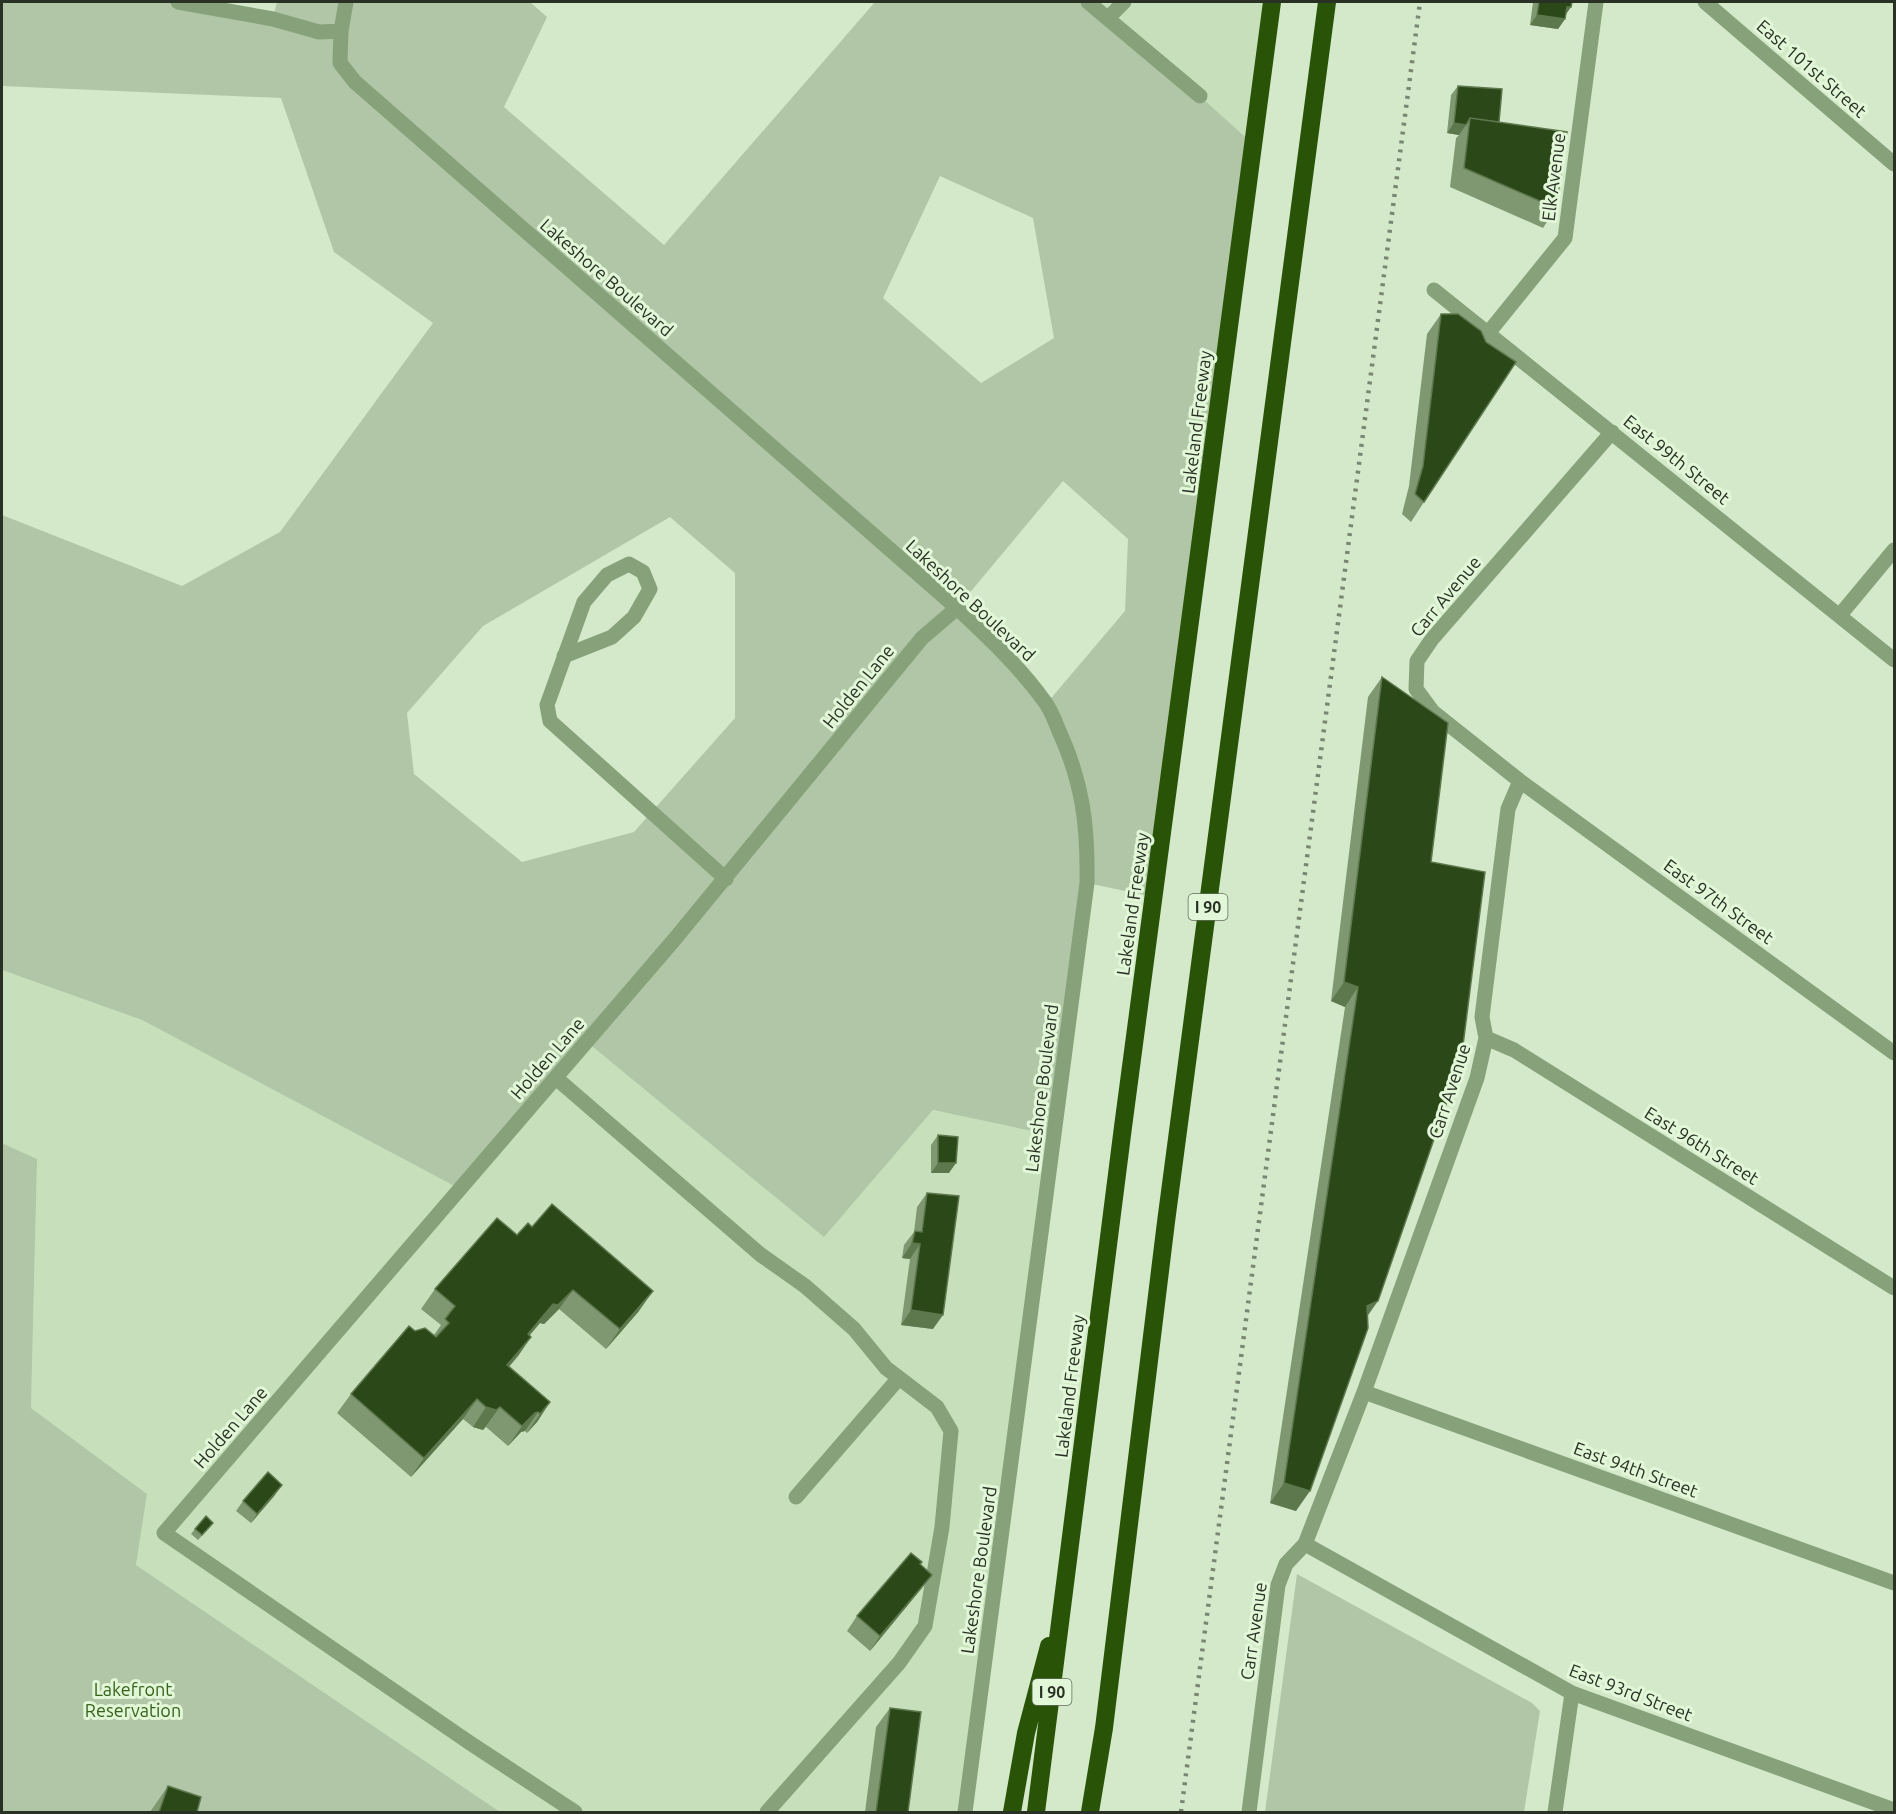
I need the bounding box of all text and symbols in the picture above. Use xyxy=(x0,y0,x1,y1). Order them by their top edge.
street label: East 101st Street xyxy=(1753,15,1871,121)
street label: Elk Avenue xyxy=(1538,132,1568,222)
street label: Lakeshore Boulevard xyxy=(537,214,677,340)
street label: Lakeland Freeway xyxy=(1177,349,1215,495)
street label: East 99th Street xyxy=(1620,410,1734,508)
street label: Lakeshore Boulevard xyxy=(902,535,1040,665)
street label: Carr Avenue xyxy=(1406,552,1484,640)
street label: Holden Lane xyxy=(818,640,898,732)
street label: Lakeland Freeway xyxy=(1112,831,1152,977)
street label: East 97th Street xyxy=(1660,855,1778,947)
road number: I 90 xyxy=(1188,894,1228,920)
street label: Lakeshore Boulevard xyxy=(1021,1003,1061,1173)
street label: Holden Lane xyxy=(506,1013,588,1103)
street label: Carr Avenue xyxy=(1424,1041,1474,1141)
street label: East 96th Street xyxy=(1641,1102,1763,1188)
street label: Lakeland Freeway xyxy=(1050,1313,1088,1459)
street label: Holden Lane xyxy=(189,1382,271,1472)
street label: East 94th Street xyxy=(1571,1437,1701,1501)
street label: Lakeshore Boulevard xyxy=(956,1485,1000,1655)
street label: Carr Avenue xyxy=(1236,1581,1270,1681)
street label: East 93rd Street xyxy=(1567,1659,1695,1725)
park label: Lakefront Reservation xyxy=(85,1679,181,1720)
road number: I 90 xyxy=(1032,1679,1072,1705)

